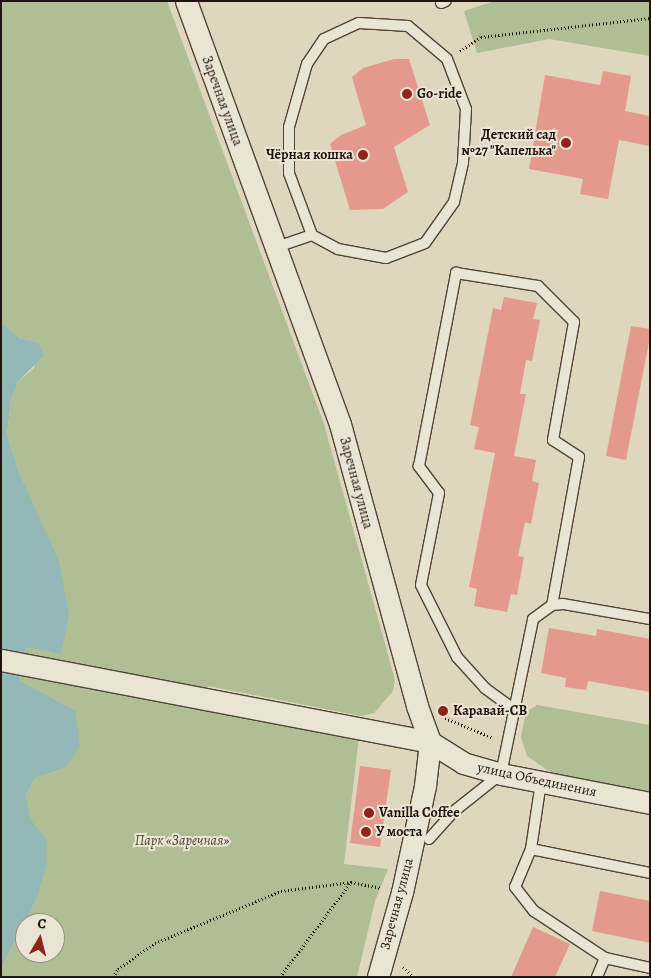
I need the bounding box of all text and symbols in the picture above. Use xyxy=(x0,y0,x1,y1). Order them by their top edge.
street label: Заречная улица xyxy=(198,54,246,148)
place label: Go-ride xyxy=(417,86,462,102)
marker: Go-ride xyxy=(401,88,413,100)
place label: Детский сад №27 "Капелька" xyxy=(461,127,556,160)
marker: Детский сад №27 "Капелька" xyxy=(560,137,572,149)
place label: Чёрная кошка xyxy=(266,147,353,163)
marker: Чёрная кошка xyxy=(357,149,369,161)
street label: Заречная улица xyxy=(336,435,376,531)
place label: Каравай-СВ xyxy=(453,703,527,719)
marker: Каравай-СВ xyxy=(437,705,449,717)
street label: улица Объединения xyxy=(476,759,598,801)
place label: Vanilla Coffee xyxy=(379,805,460,821)
marker: Vanilla Coffee xyxy=(363,807,375,819)
place label: У моста xyxy=(376,824,422,840)
marker: У моста xyxy=(360,826,372,838)
park label: Парк «Заречная» xyxy=(135,833,229,849)
street label: Заречная улица xyxy=(377,856,417,952)
north arrow xyxy=(15,913,65,963)
text: С xyxy=(36,914,48,934)

